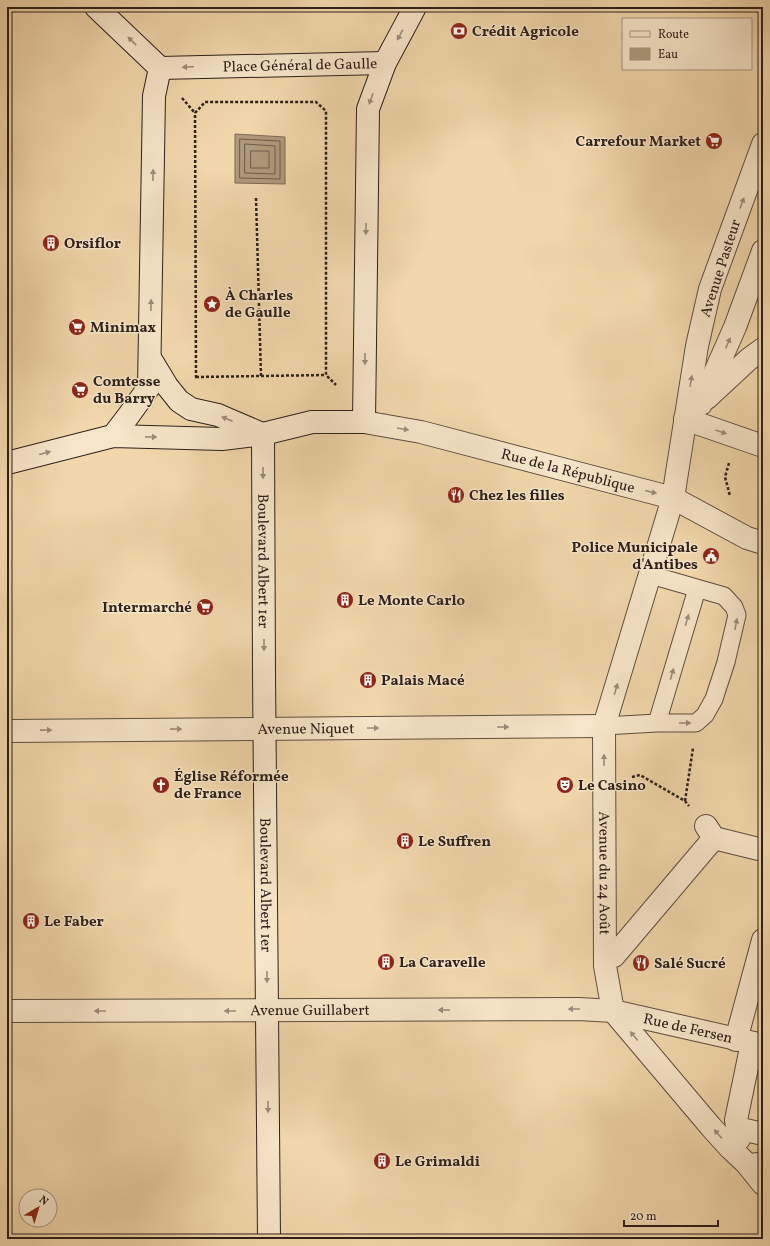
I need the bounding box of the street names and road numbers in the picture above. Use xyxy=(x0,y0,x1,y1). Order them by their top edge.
street label: Place Général de Gaulle xyxy=(222,54,378,79)
street label: Avenue Pasteur xyxy=(696,217,747,320)
street label: Rue de la République xyxy=(499,444,637,500)
street label: Boulevard Albert 1er xyxy=(251,494,273,628)
street label: Avenue Niquet xyxy=(257,719,355,741)
street label: Avenue du 24 Août xyxy=(592,811,614,935)
street label: Boulevard Albert 1er xyxy=(253,818,275,952)
street label: Avenue Guillabert xyxy=(250,1001,370,1022)
street label: Rue de Fersen xyxy=(641,1009,734,1050)

